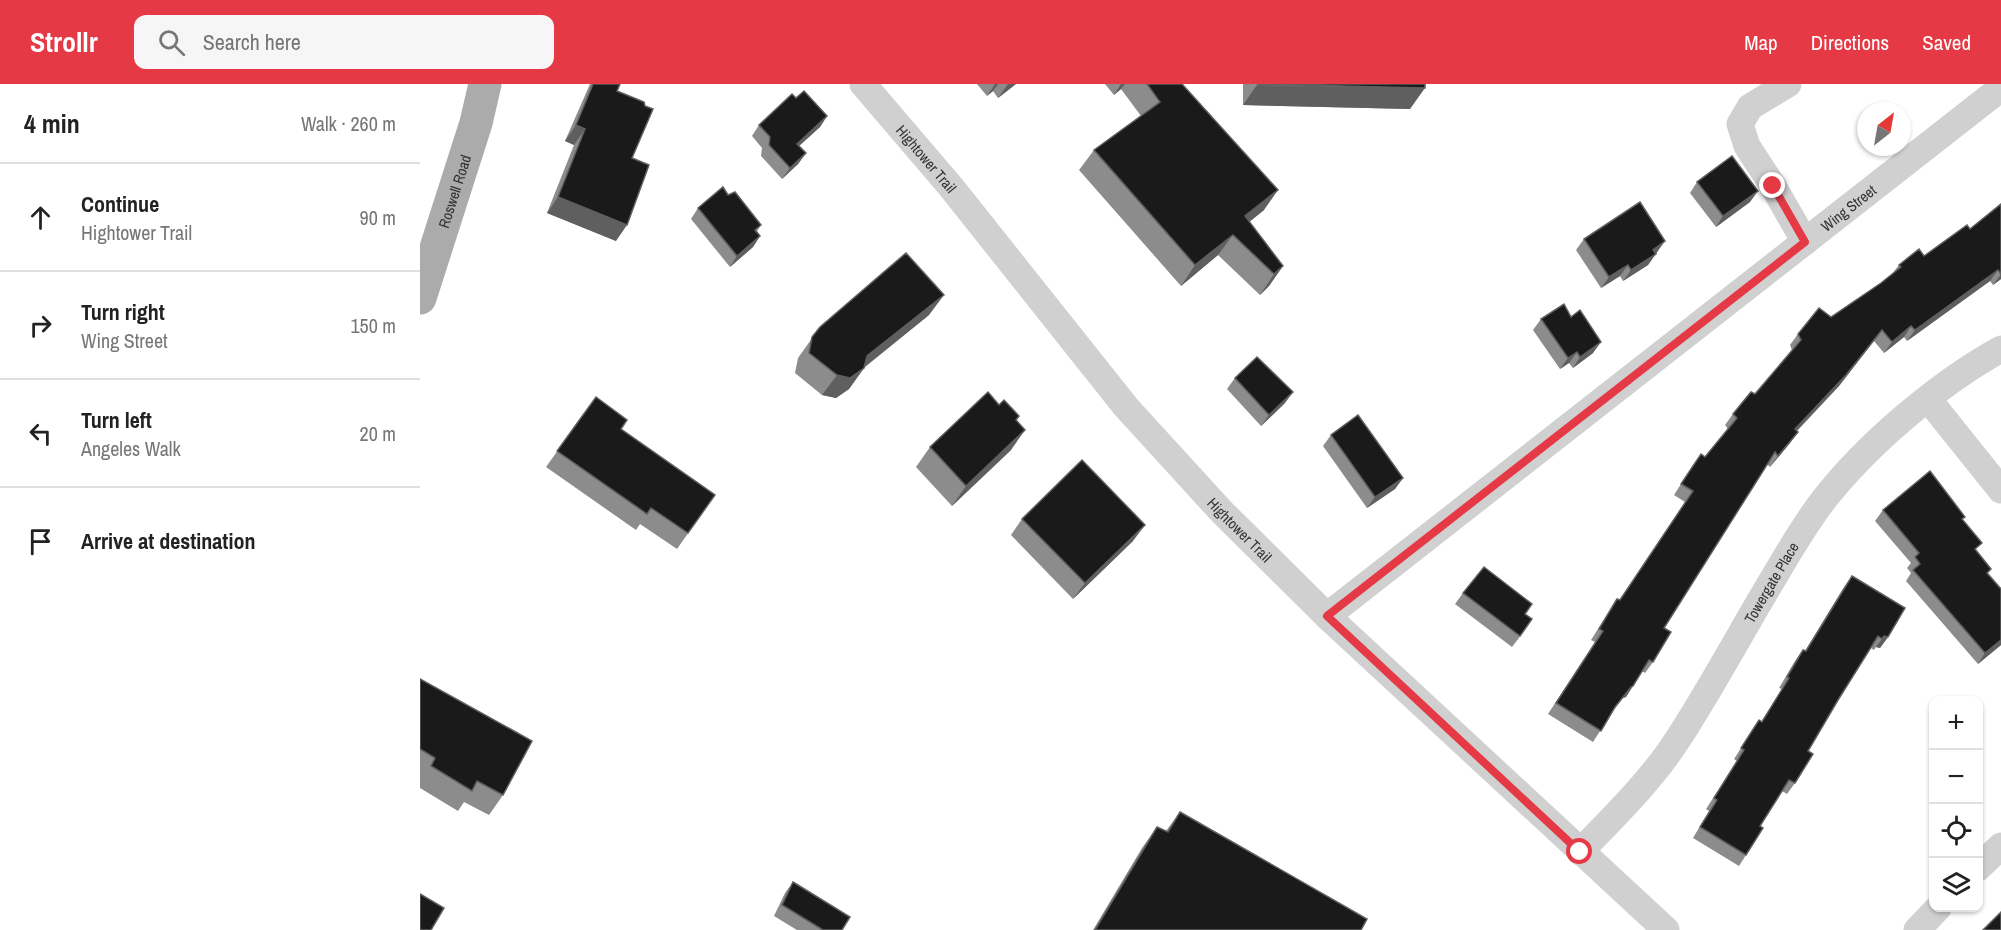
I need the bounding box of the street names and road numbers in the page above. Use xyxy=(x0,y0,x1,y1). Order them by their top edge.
street label: Hightower Trail xyxy=(892,120,962,197)
street label: Roswell Road xyxy=(433,152,476,231)
street label: Wing Street xyxy=(1816,179,1881,236)
street label: Hightower Trail xyxy=(1203,493,1277,567)
street label: Towergate Place xyxy=(1739,538,1803,627)

